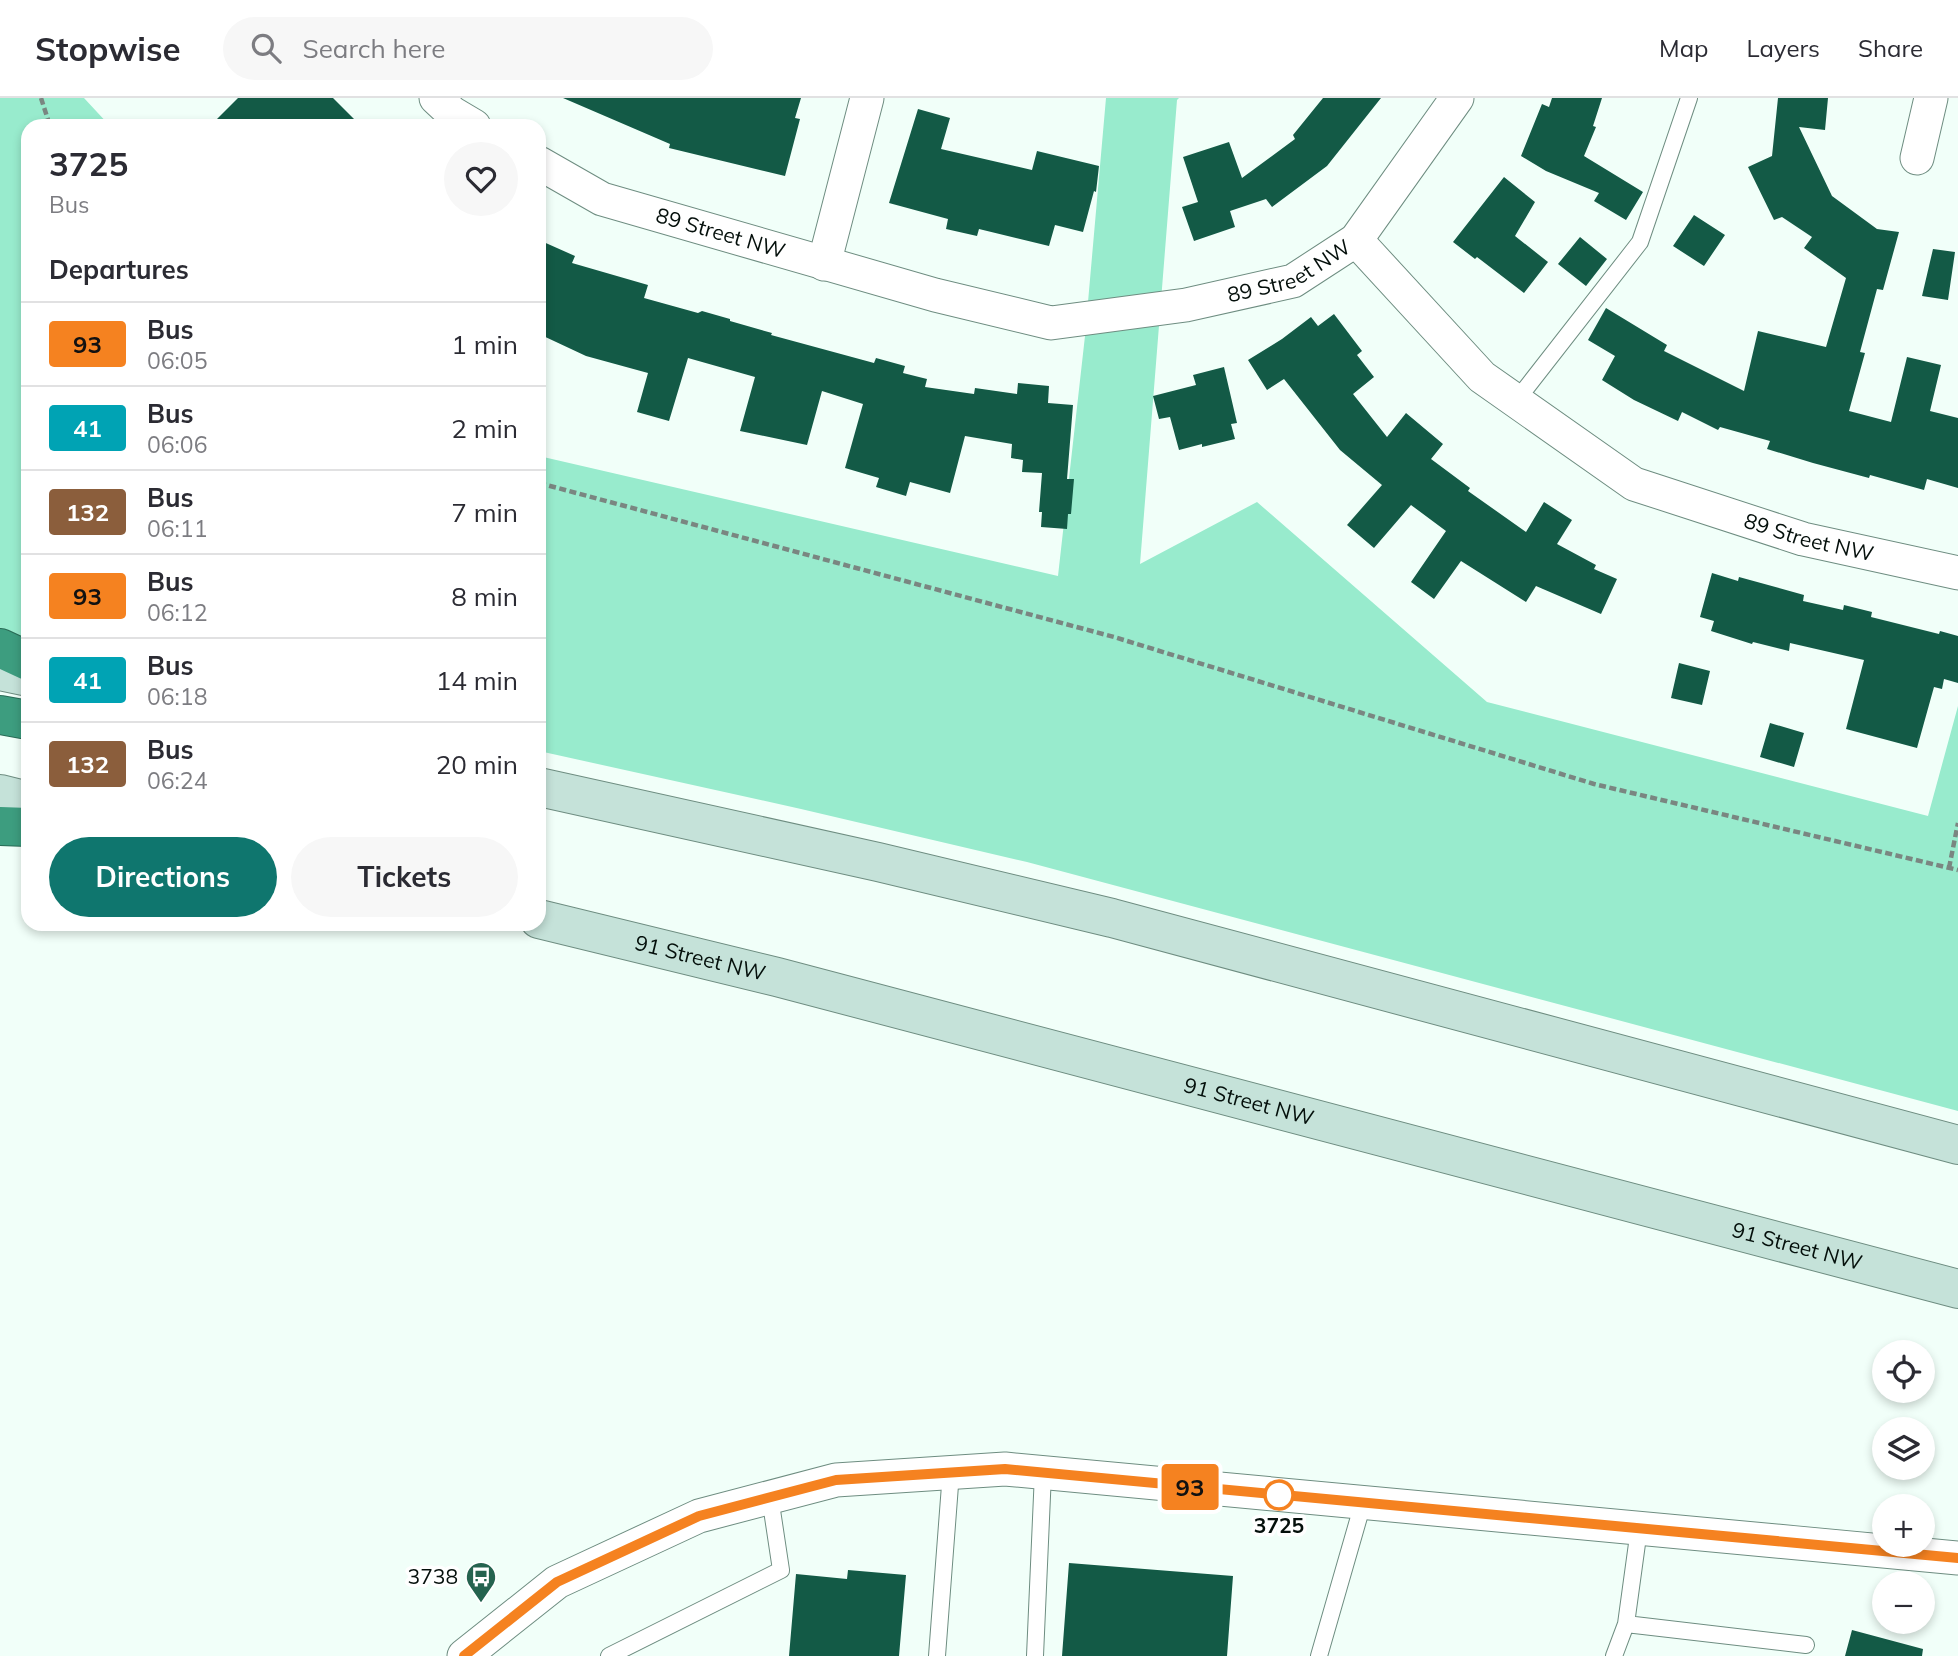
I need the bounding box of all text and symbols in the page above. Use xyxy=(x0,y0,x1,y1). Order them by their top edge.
search box xyxy=(223,17,713,80)
text: Stopwise xyxy=(35,28,181,69)
icon: search xyxy=(247,29,285,67)
text: Search here xyxy=(303,32,445,65)
text: Map xyxy=(1659,33,1708,63)
text: Layers xyxy=(1746,33,1820,63)
text: Share xyxy=(1858,33,1923,63)
button: heart xyxy=(444,142,518,216)
text: 3725 xyxy=(49,143,128,184)
text: Bus xyxy=(49,190,89,219)
street label: 89 Street NW xyxy=(653,201,789,263)
street label: 89 Street NW xyxy=(1225,233,1355,307)
text: Departures xyxy=(49,253,189,286)
text: Bus xyxy=(147,313,193,346)
text: 1 min xyxy=(451,328,518,361)
text: 93 xyxy=(73,329,102,359)
text: 06:05 xyxy=(147,346,207,375)
text: Bus xyxy=(147,397,193,430)
text: 2 min xyxy=(451,412,518,445)
text: 41 xyxy=(73,413,102,443)
text: 06:06 xyxy=(147,430,207,459)
text: Bus xyxy=(147,481,193,514)
text: 7 min xyxy=(451,496,518,529)
text: 132 xyxy=(66,497,109,527)
street label: 89 Street NW xyxy=(1741,507,1876,566)
text: 06:11 xyxy=(147,514,207,543)
text: Bus xyxy=(147,565,193,598)
text: 8 min xyxy=(451,580,518,613)
text: 93 xyxy=(73,581,102,611)
text: 06:12 xyxy=(147,598,207,627)
text: Bus xyxy=(147,649,193,682)
text: 14 min xyxy=(436,664,518,697)
text: 41 xyxy=(73,665,102,695)
text: 06:18 xyxy=(147,682,207,711)
text: Bus xyxy=(147,733,193,766)
text: 20 min xyxy=(436,748,518,781)
text: 132 xyxy=(66,749,109,779)
text: 06:24 xyxy=(147,766,207,795)
button: Directions xyxy=(49,837,277,917)
button: Tickets xyxy=(291,837,518,917)
street label: 91 Street NW xyxy=(633,929,768,986)
street label: 91 Street NW xyxy=(1181,1071,1317,1130)
street label: 91 Street NW xyxy=(1730,1216,1865,1275)
map controls xyxy=(1872,1340,1935,1634)
button: locate xyxy=(1872,1340,1935,1403)
button: layers xyxy=(1872,1417,1935,1480)
line badge: 93 xyxy=(1158,1464,1222,1510)
text: 93 xyxy=(1176,1472,1204,1502)
marker: 3725 xyxy=(1264,1480,1294,1510)
button: + xyxy=(1872,1494,1935,1557)
place label: 3725 xyxy=(1254,1512,1304,1538)
bus stop icon: 3738 xyxy=(464,1560,498,1604)
place label: 3738 xyxy=(408,1563,458,1589)
button: − xyxy=(1872,1571,1935,1634)

